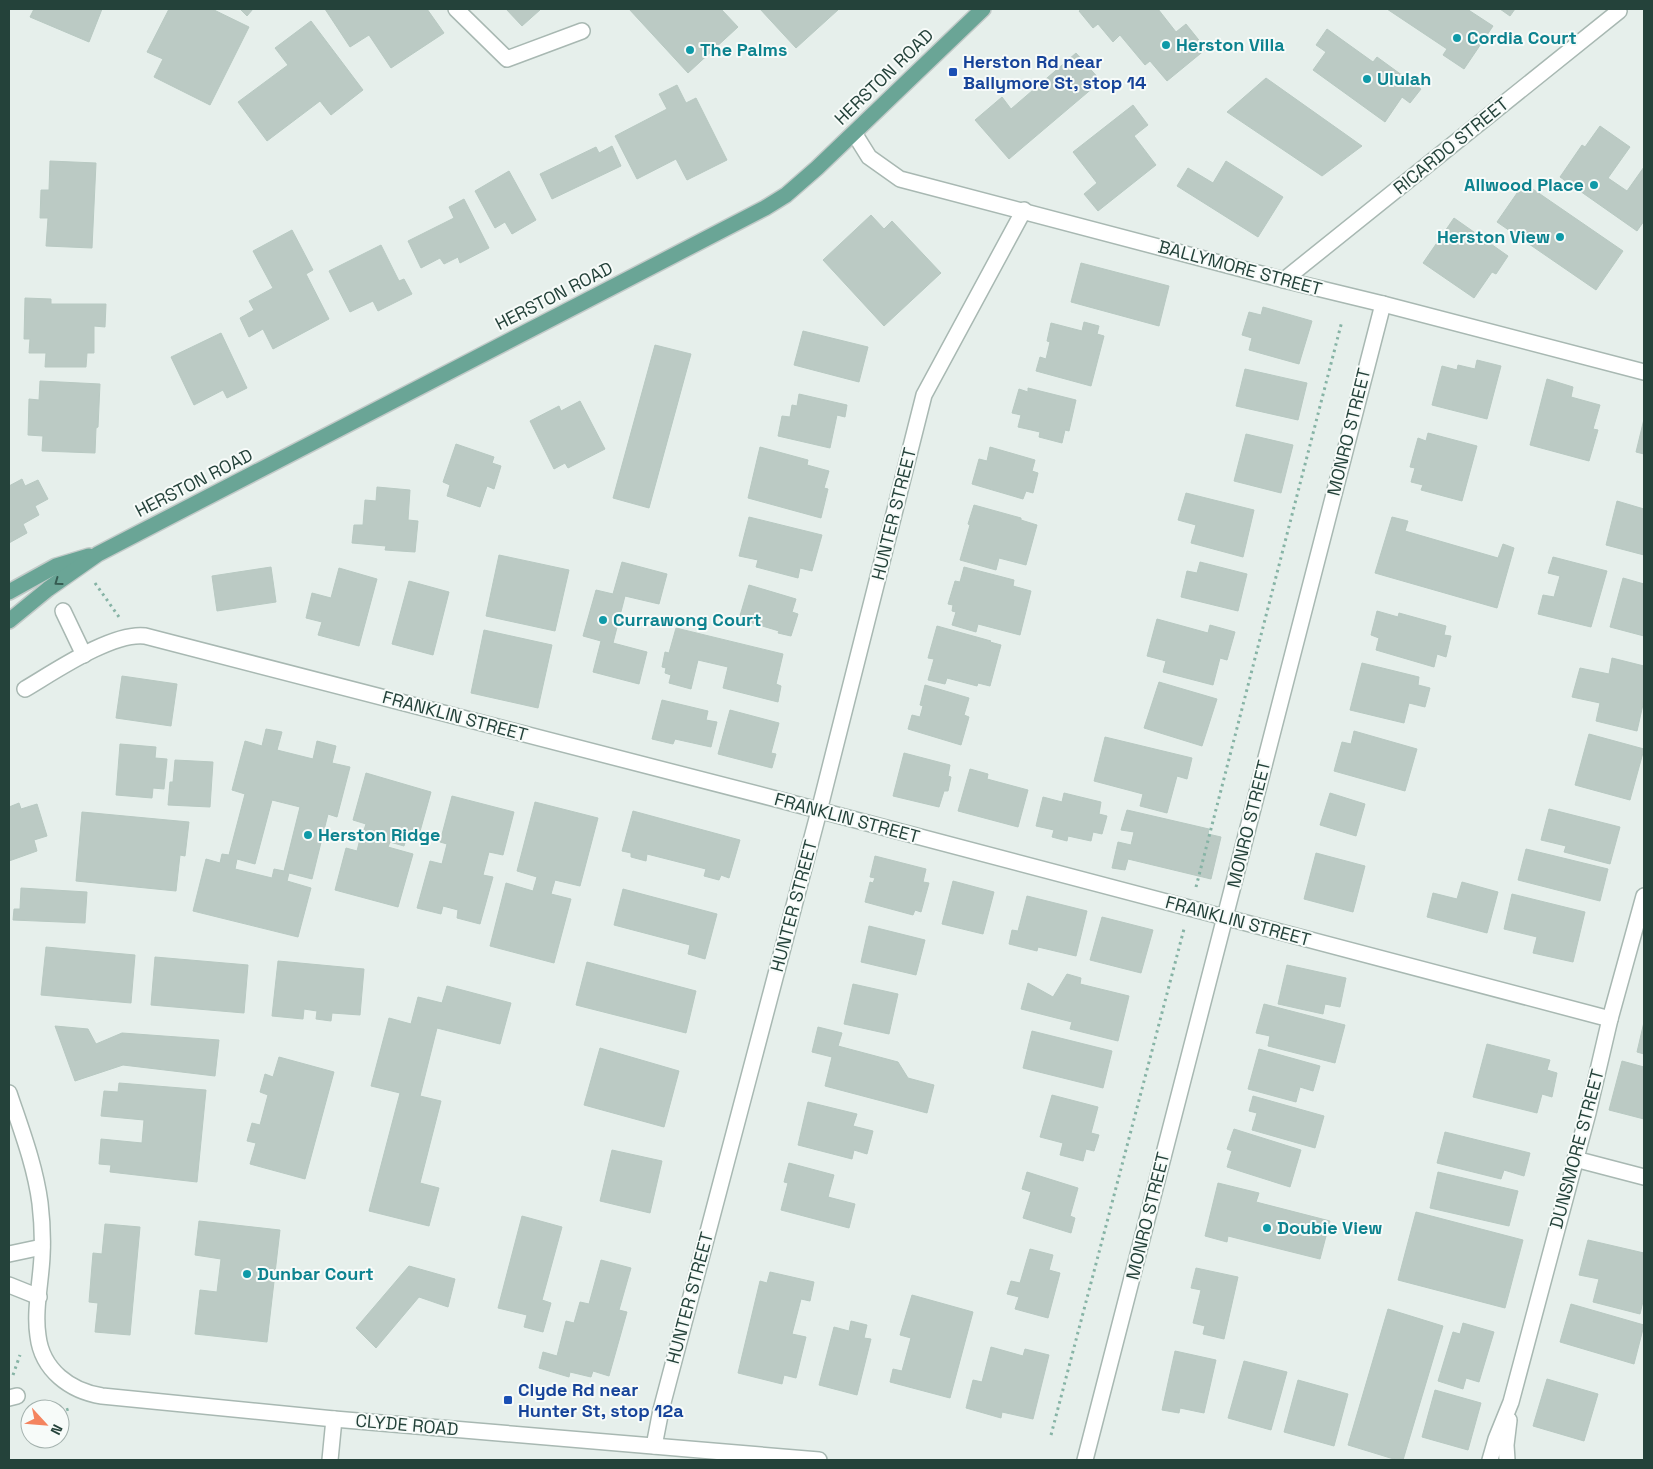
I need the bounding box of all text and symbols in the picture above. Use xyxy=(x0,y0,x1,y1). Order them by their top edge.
street label: HERSTON ROAD xyxy=(829,24,938,130)
place label: Cordia Court xyxy=(1467,26,1577,49)
marker: Cordia Court xyxy=(1451,32,1463,44)
place label: Herston Villa xyxy=(1176,33,1285,56)
place label: The Palms xyxy=(700,38,787,61)
marker: Herston Villa xyxy=(1160,39,1172,51)
marker: The Palms xyxy=(684,44,696,56)
place label: Herston Rd near Ballymore St, stop 14 xyxy=(963,50,1147,94)
marker: Herston Rd near Ballymore St, stop 14 xyxy=(947,66,959,78)
place label: Ululah xyxy=(1377,67,1431,90)
marker: Ululah xyxy=(1361,73,1373,85)
street label: RICARDO STREET xyxy=(1388,92,1513,199)
place label: Allwood Place xyxy=(1464,173,1584,196)
marker: Allwood Place xyxy=(1588,179,1600,191)
place label: Herston View xyxy=(1437,225,1550,248)
marker: Herston View xyxy=(1554,231,1566,243)
street label: BALLYMORE STREET xyxy=(1156,235,1325,301)
street label: HERSTON ROAD xyxy=(491,256,616,335)
street label: MONRO STREET xyxy=(1322,365,1376,498)
street label: HERSTON ROAD xyxy=(131,443,256,522)
street label: HUNTER STREET xyxy=(866,445,921,583)
one-way arrow xyxy=(54,576,63,585)
place label: Currawong Court xyxy=(613,608,761,631)
marker: Currawong Court xyxy=(597,614,609,626)
street label: FRANKLIN STREET xyxy=(380,685,531,746)
street label: MONRO STREET xyxy=(1222,757,1276,890)
street label: FRANKLIN STREET xyxy=(772,787,923,848)
place label: Herston Ridge xyxy=(318,823,440,846)
marker: Herston Ridge xyxy=(302,829,314,841)
street label: HUNTER STREET xyxy=(765,837,822,974)
street label: FRANKLIN STREET xyxy=(1163,890,1314,951)
street label: DUNSMORE STREET xyxy=(1544,1066,1609,1231)
street label: MONRO STREET xyxy=(1121,1149,1175,1282)
place label: Doubie View xyxy=(1277,1216,1382,1239)
marker: Doubie View xyxy=(1261,1222,1273,1234)
street label: HUNTER STREET xyxy=(661,1229,718,1366)
place label: Dunbar Court xyxy=(257,1262,374,1285)
marker: Dunbar Court xyxy=(241,1268,253,1280)
place label: Clyde Rd near Hunter St, stop 12a xyxy=(518,1378,684,1422)
marker: Clyde Rd near Hunter St, stop 12a xyxy=(502,1394,514,1406)
north arrow xyxy=(20,1399,70,1449)
street label: CLYDE ROAD xyxy=(355,1409,460,1440)
text: N xyxy=(47,1422,67,1438)

